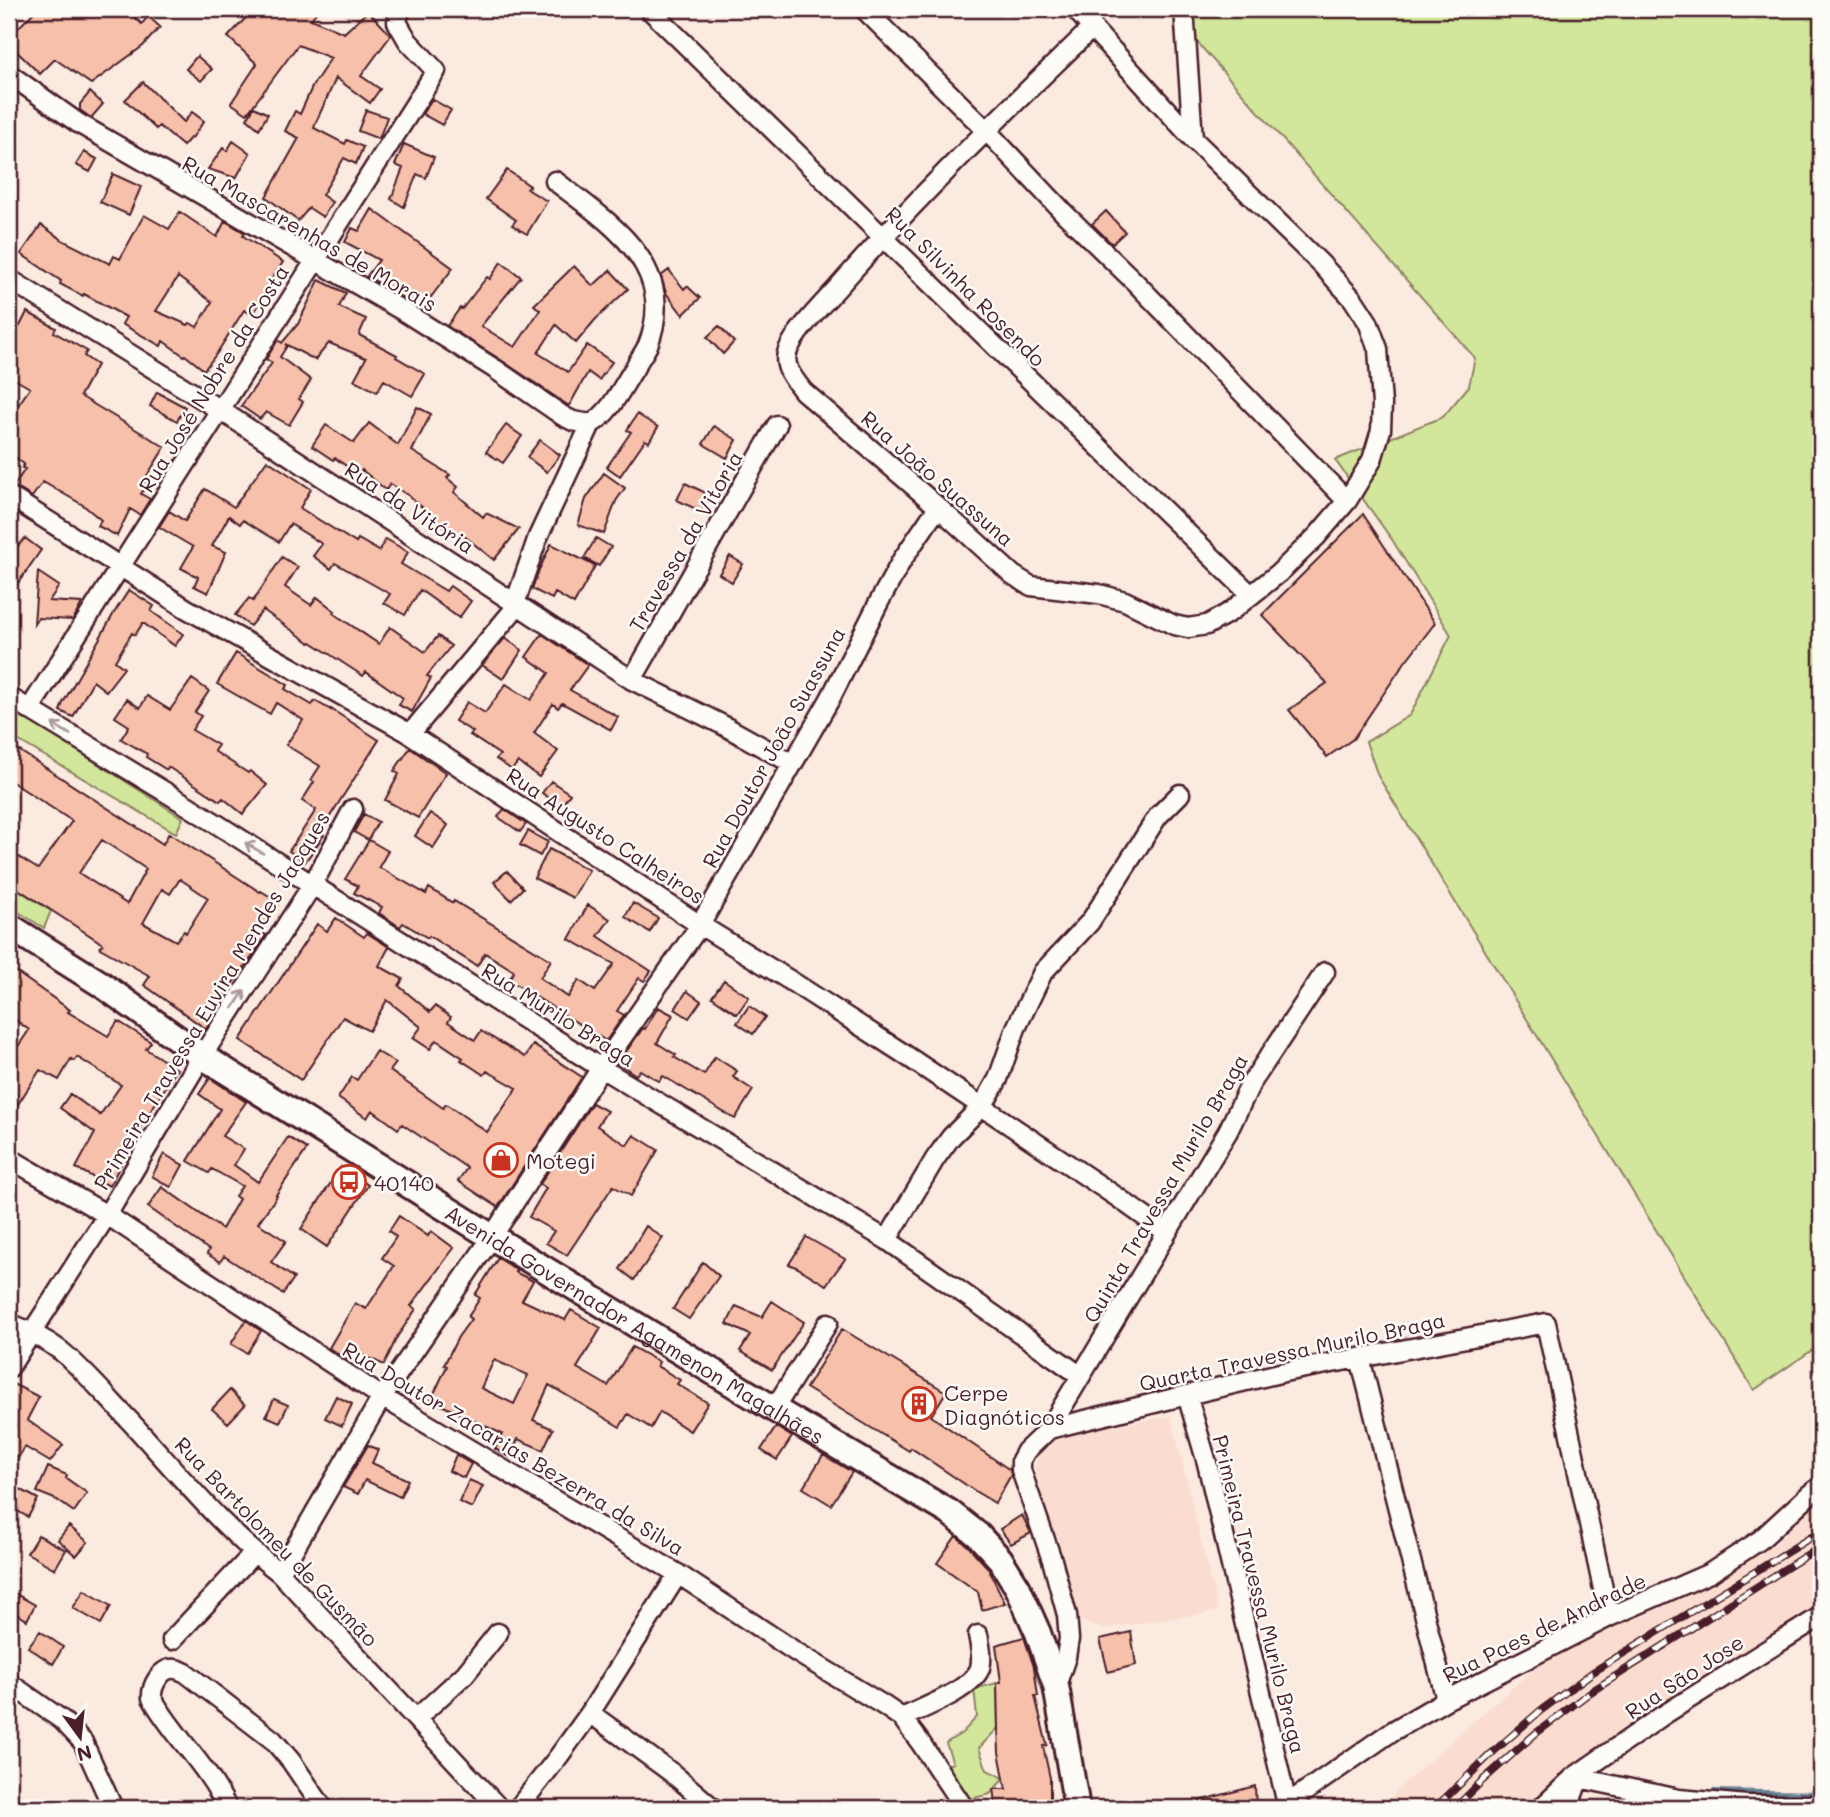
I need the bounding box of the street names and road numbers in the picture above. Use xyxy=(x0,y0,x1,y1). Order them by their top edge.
street label: Rua Mascarenhas de Morais xyxy=(178,149,442,317)
street label: Rua Silvinha Rosendo xyxy=(880,200,1052,372)
street label: Rua José Nobre da Costa xyxy=(132,259,294,497)
street label: Rua João Suassuna xyxy=(856,404,1020,552)
street label: Travessa da Vitoria xyxy=(622,446,748,636)
street label: Rua da Vitória xyxy=(340,455,480,559)
street label: Rua Doutor João Suassuna xyxy=(695,622,851,872)
street label: Rua Augusto Calheiros xyxy=(502,761,710,909)
street label: Primeira Travessa Euvira Mendes Jacques xyxy=(87,806,335,1194)
street label: Rua Murilo Braga xyxy=(477,956,641,1072)
street label: Quinta Travessa Murilo Braga xyxy=(1077,1049,1253,1327)
street label: Avenida Governador Agamenon Magalhães xyxy=(441,1198,830,1449)
street label: Quarta Travessa Murilo Braga xyxy=(1137,1305,1447,1397)
street label: Rua Doutor Zacarias Bezerra da Silva xyxy=(338,1335,690,1561)
street label: Rua Bartolomeu de Gusmão xyxy=(170,1430,384,1652)
street label: Primeira Travessa Murilo Braga xyxy=(1207,1432,1313,1756)
street label: Rua Paes de Andrade xyxy=(1438,1566,1650,1688)
street label: Rua São Jose xyxy=(1620,1628,1748,1724)

